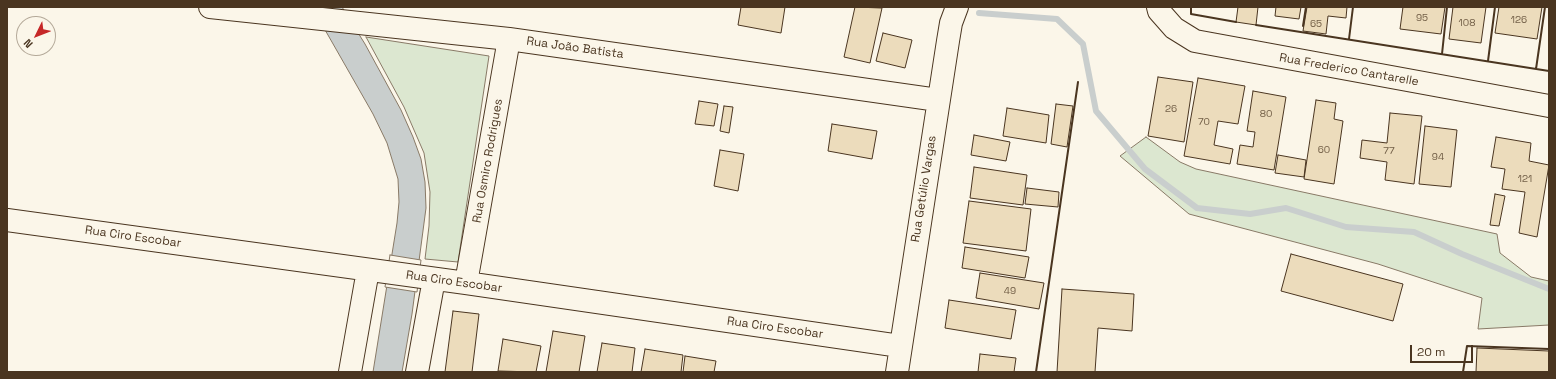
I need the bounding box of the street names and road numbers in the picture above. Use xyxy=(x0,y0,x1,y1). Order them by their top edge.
street label: Rua João Batista xyxy=(526,34,624,62)
street label: Rua Frederico Cantarelle xyxy=(1278,51,1420,89)
street label: Rua Osmiro Rodrigues xyxy=(470,98,506,224)
street label: Rua Getúlio Vargas xyxy=(908,135,940,243)
street label: Rua Ciro Escobar xyxy=(84,223,182,251)
street label: Rua Ciro Escobar xyxy=(405,268,503,296)
street label: Rua Ciro Escobar xyxy=(726,314,824,342)

